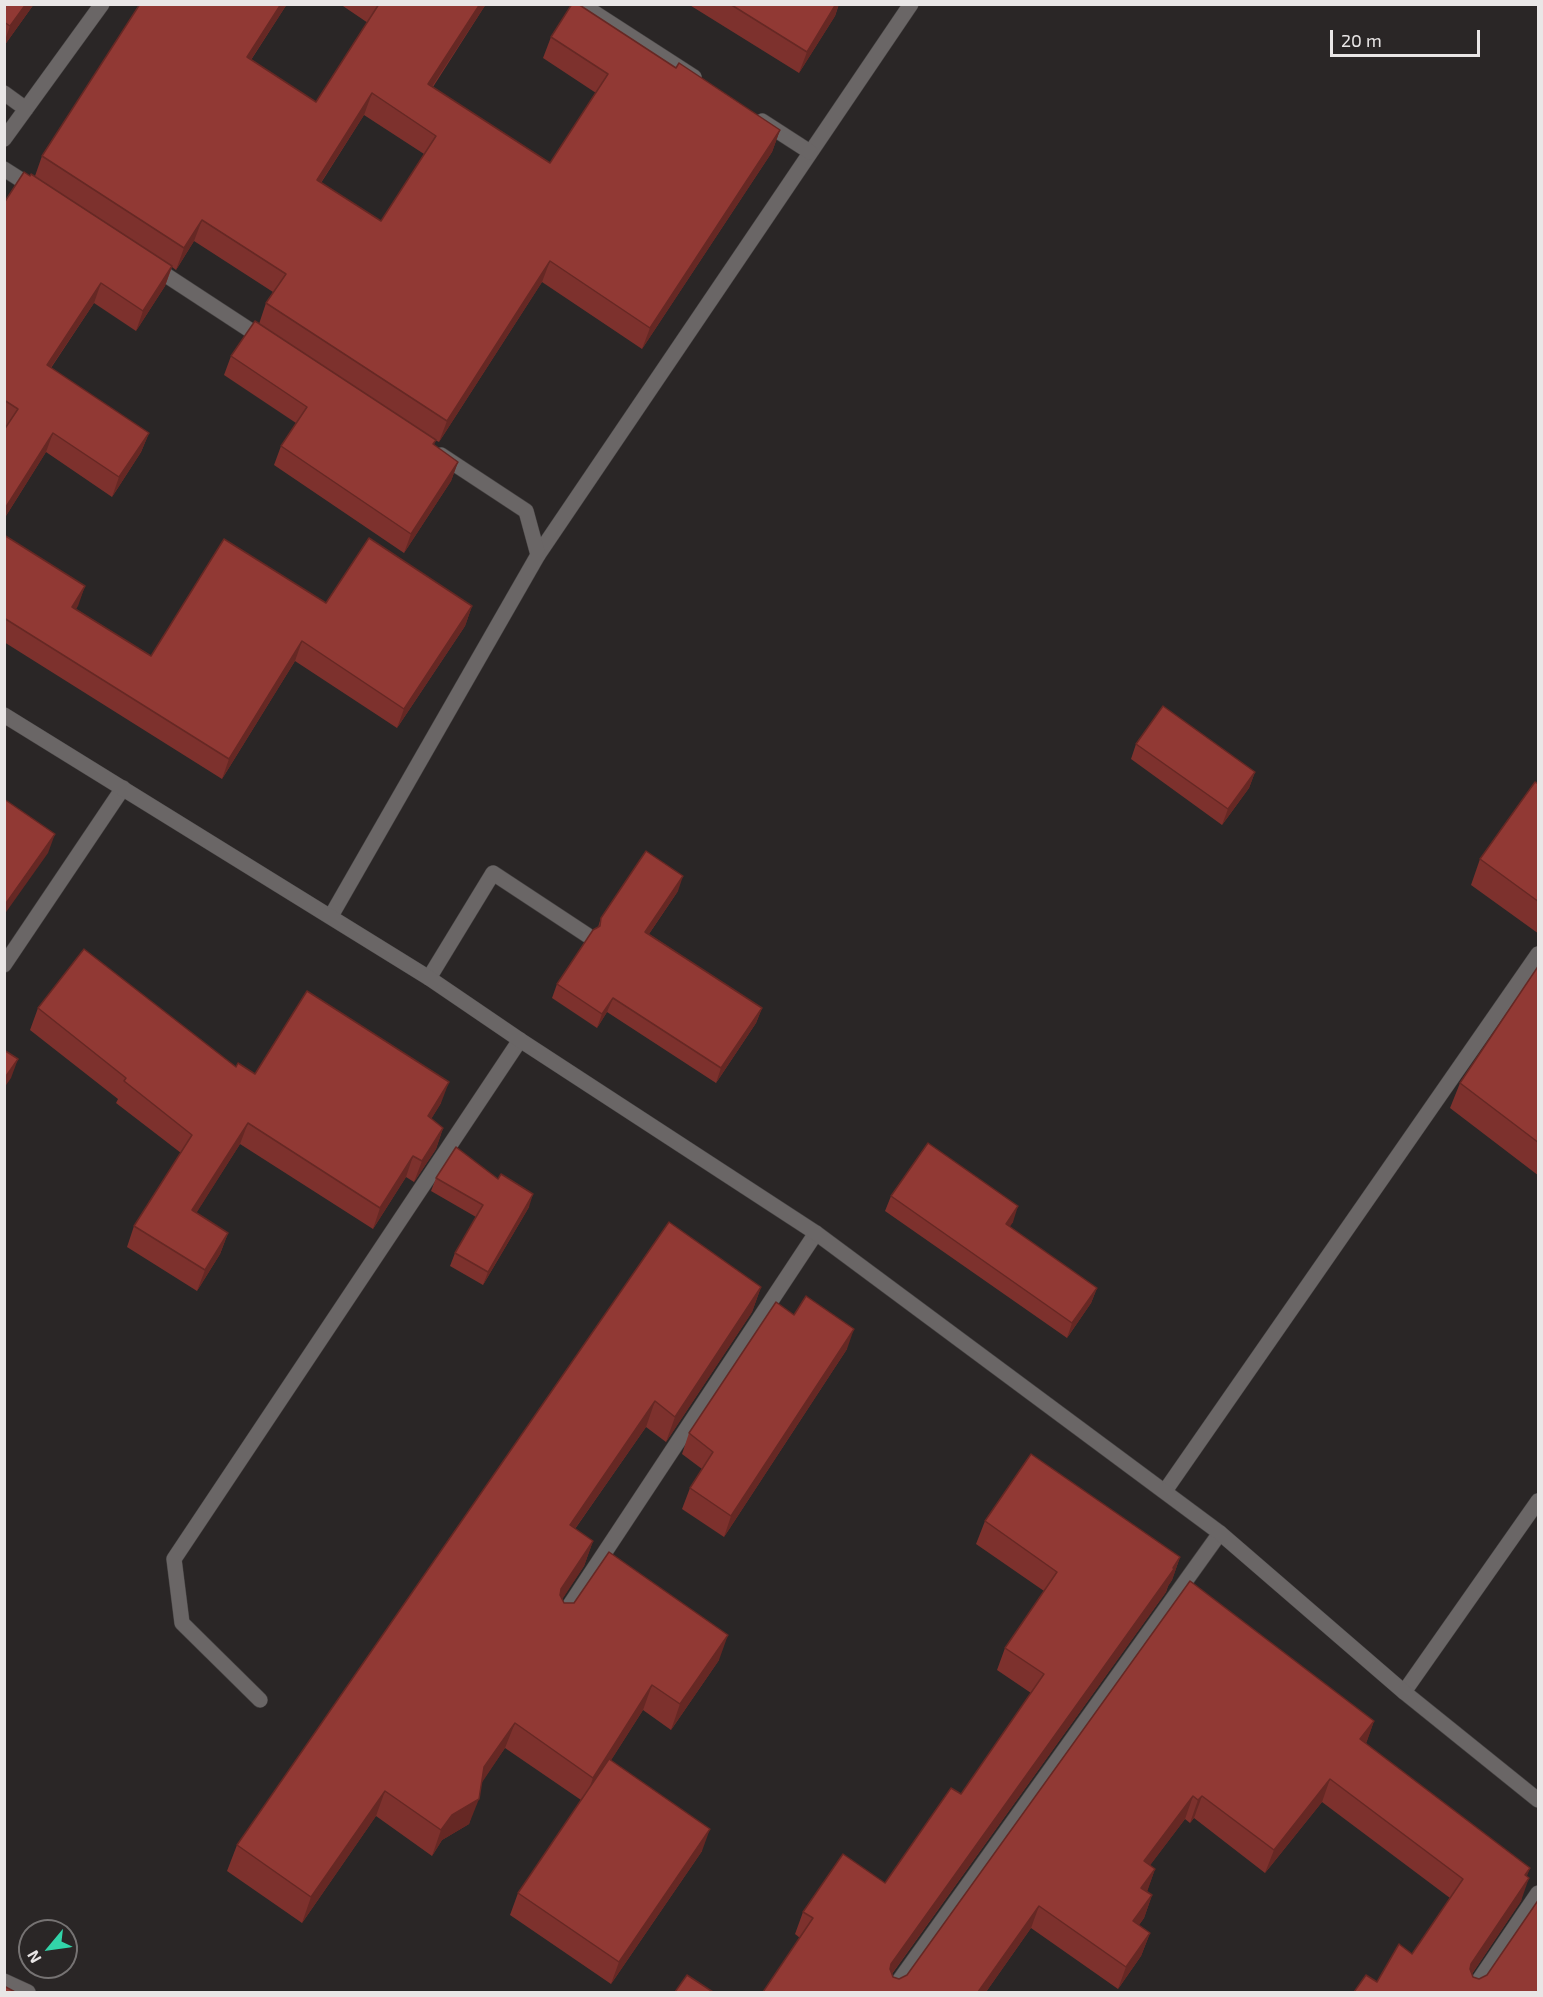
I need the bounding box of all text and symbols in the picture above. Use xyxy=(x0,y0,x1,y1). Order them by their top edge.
scale bar xyxy=(1333,18,1483,56)
text: 20 m xyxy=(1341,29,1382,51)
north arrow xyxy=(18,1919,78,1979)
text: N xyxy=(22,1947,45,1967)

